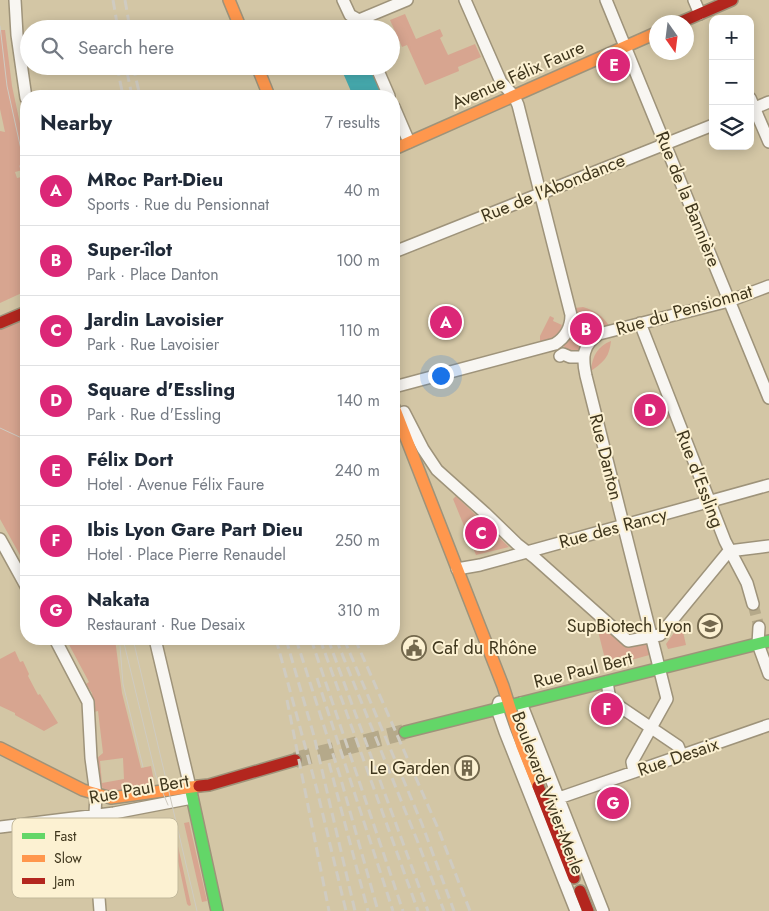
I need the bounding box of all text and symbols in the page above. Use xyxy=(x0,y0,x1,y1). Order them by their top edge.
north arrow xyxy=(649,15,694,60)
map controls xyxy=(709,15,754,150)
button: + xyxy=(709,15,754,60)
search box xyxy=(20,20,400,75)
icon: search xyxy=(38,34,66,62)
text: Search here xyxy=(78,34,174,61)
street label: Avenue Félix Faure xyxy=(448,34,588,116)
pin: E xyxy=(598,46,630,84)
button: − xyxy=(709,60,754,105)
button: layers xyxy=(709,105,754,150)
text: Nearby xyxy=(40,108,112,138)
text: 7 results xyxy=(324,111,380,134)
street label: Rue de la Bannière xyxy=(649,127,727,271)
street label: Rue de l'Abondance xyxy=(477,147,629,229)
text: MRoc Part-Dieu xyxy=(87,166,223,193)
text: A xyxy=(50,179,62,202)
text: 40 m xyxy=(344,179,380,202)
text: Sports · Rue du Pensionnat xyxy=(87,193,269,216)
text: Super-îlot xyxy=(87,236,172,263)
text: B xyxy=(51,249,61,272)
text: 100 m xyxy=(336,249,380,272)
text: Park · Place Danton xyxy=(87,263,219,286)
street label: Rue du Pensionnat xyxy=(613,278,756,342)
pin: A xyxy=(430,303,462,341)
text: Jardin Lavoisier xyxy=(87,306,224,333)
pin: B xyxy=(570,310,602,348)
text: C xyxy=(50,319,62,342)
text: 110 m xyxy=(339,319,380,342)
text: Park · Rue Lavoisier xyxy=(87,333,219,356)
your location xyxy=(428,363,454,389)
text: Square d'Essling xyxy=(87,376,235,403)
text: D xyxy=(50,389,62,412)
text: 140 m xyxy=(337,389,380,412)
pin: D xyxy=(634,391,666,429)
text: Park · Rue d'Essling xyxy=(87,403,221,426)
street label: Rue Danton xyxy=(583,411,629,503)
street label: Rue d'Essling xyxy=(669,426,731,532)
text: Félix Dort xyxy=(87,446,173,473)
text: E xyxy=(51,459,61,482)
text: 240 m xyxy=(335,459,380,482)
text: Hotel · Avenue Félix Faure xyxy=(87,473,264,496)
street label: Rue des Rancy xyxy=(556,501,670,555)
pin: C xyxy=(465,514,497,552)
text: Ibis Lyon Gare Part Dieu xyxy=(87,516,303,543)
text: F xyxy=(52,529,60,552)
text: 250 m xyxy=(335,529,380,552)
text: Hotel · Place Pierre Renaudel xyxy=(87,543,286,566)
text: Nakata xyxy=(87,586,150,613)
text: G xyxy=(49,599,63,622)
text: 310 m xyxy=(337,599,380,622)
text: Restaurant · Rue Desaix xyxy=(87,613,245,636)
place label: SupBiotech Lyon xyxy=(567,613,692,639)
school or university icon: SupBiotech Lyon xyxy=(697,613,723,639)
public building icon: Caf du Rhône xyxy=(401,635,427,661)
place label: Caf du Rhône xyxy=(432,635,537,661)
street label: Rue Paul Bert xyxy=(531,645,636,695)
pin: F xyxy=(591,690,623,728)
street label: Boulevard Vivier-Merle xyxy=(505,708,591,878)
street label: Rue Desaix xyxy=(634,731,722,783)
place label: Le Garden xyxy=(369,755,450,781)
building icon: Le Garden xyxy=(454,755,480,781)
street label: Rue Paul Bert xyxy=(87,767,192,811)
pin: G xyxy=(597,784,629,822)
legend xyxy=(12,818,178,898)
text: Fast xyxy=(54,826,77,846)
text: Slow xyxy=(54,848,82,868)
text: Jam xyxy=(52,871,75,891)

